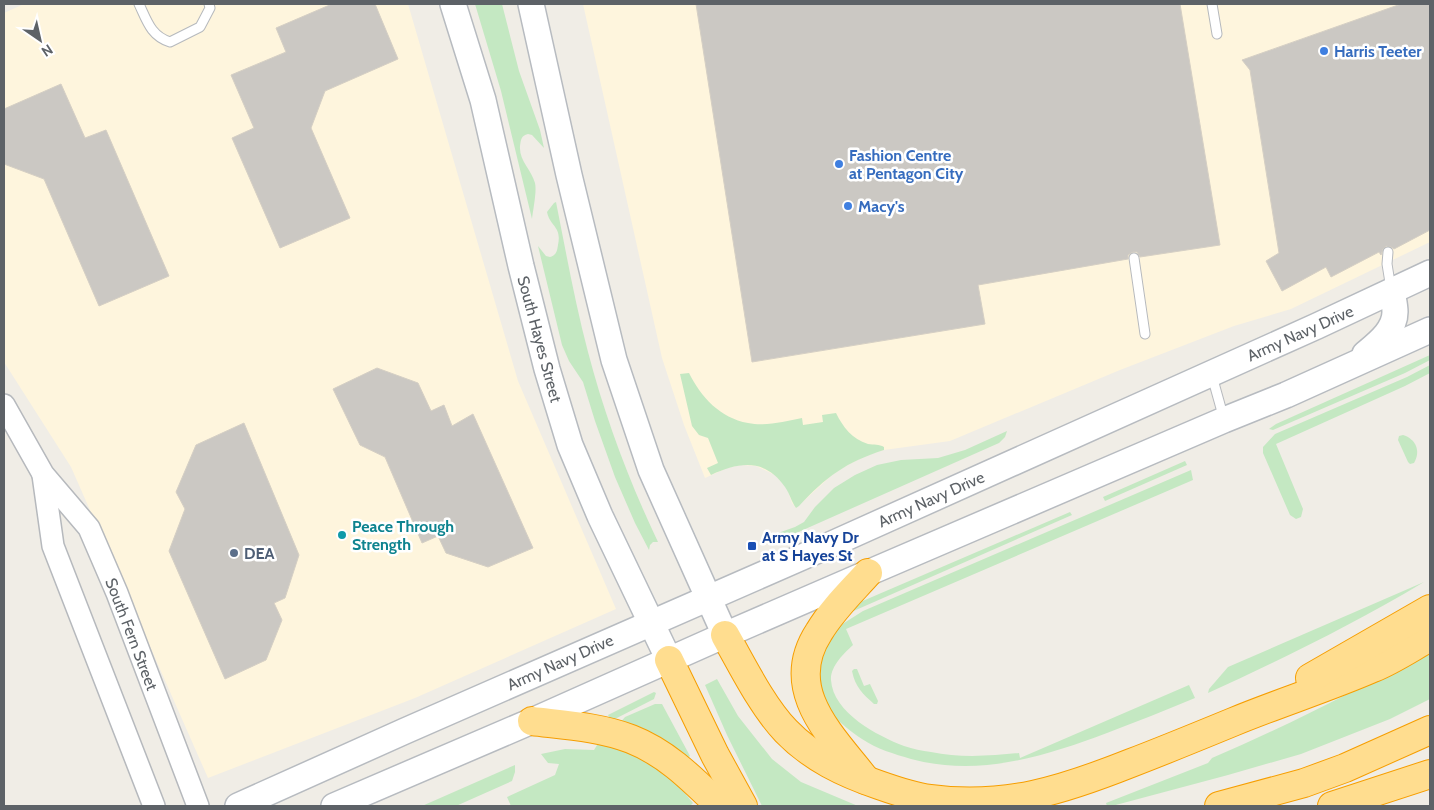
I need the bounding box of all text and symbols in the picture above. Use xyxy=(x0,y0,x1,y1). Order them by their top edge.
north arrow xyxy=(15,15,65,65)
text: N xyxy=(38,41,56,61)
place label: Harris Teeter xyxy=(1334,42,1422,61)
marker: Harris Teeter xyxy=(1318,45,1330,57)
place label: Fashion Centre at Pentagon City xyxy=(849,146,964,183)
marker: Fashion Centre at Pentagon City xyxy=(833,158,845,170)
place label: Macy's xyxy=(858,197,905,216)
marker: Macy's xyxy=(842,200,854,212)
street label: South Hayes Street xyxy=(513,274,566,405)
street label: Army Navy Drive xyxy=(1244,302,1356,365)
street label: Army Navy Drive xyxy=(875,468,987,531)
place label: Peace Through Strength xyxy=(352,517,454,554)
place label: Army Navy Dr at S Hayes St xyxy=(762,528,859,565)
marker: Peace Through Strength xyxy=(336,529,348,541)
marker: Army Navy Dr at S Hayes St xyxy=(746,540,758,552)
place label: DEA xyxy=(244,544,275,563)
marker: DEA xyxy=(228,547,240,559)
street label: South Fern Street xyxy=(101,575,162,694)
street label: Army Navy Drive xyxy=(504,631,616,694)

